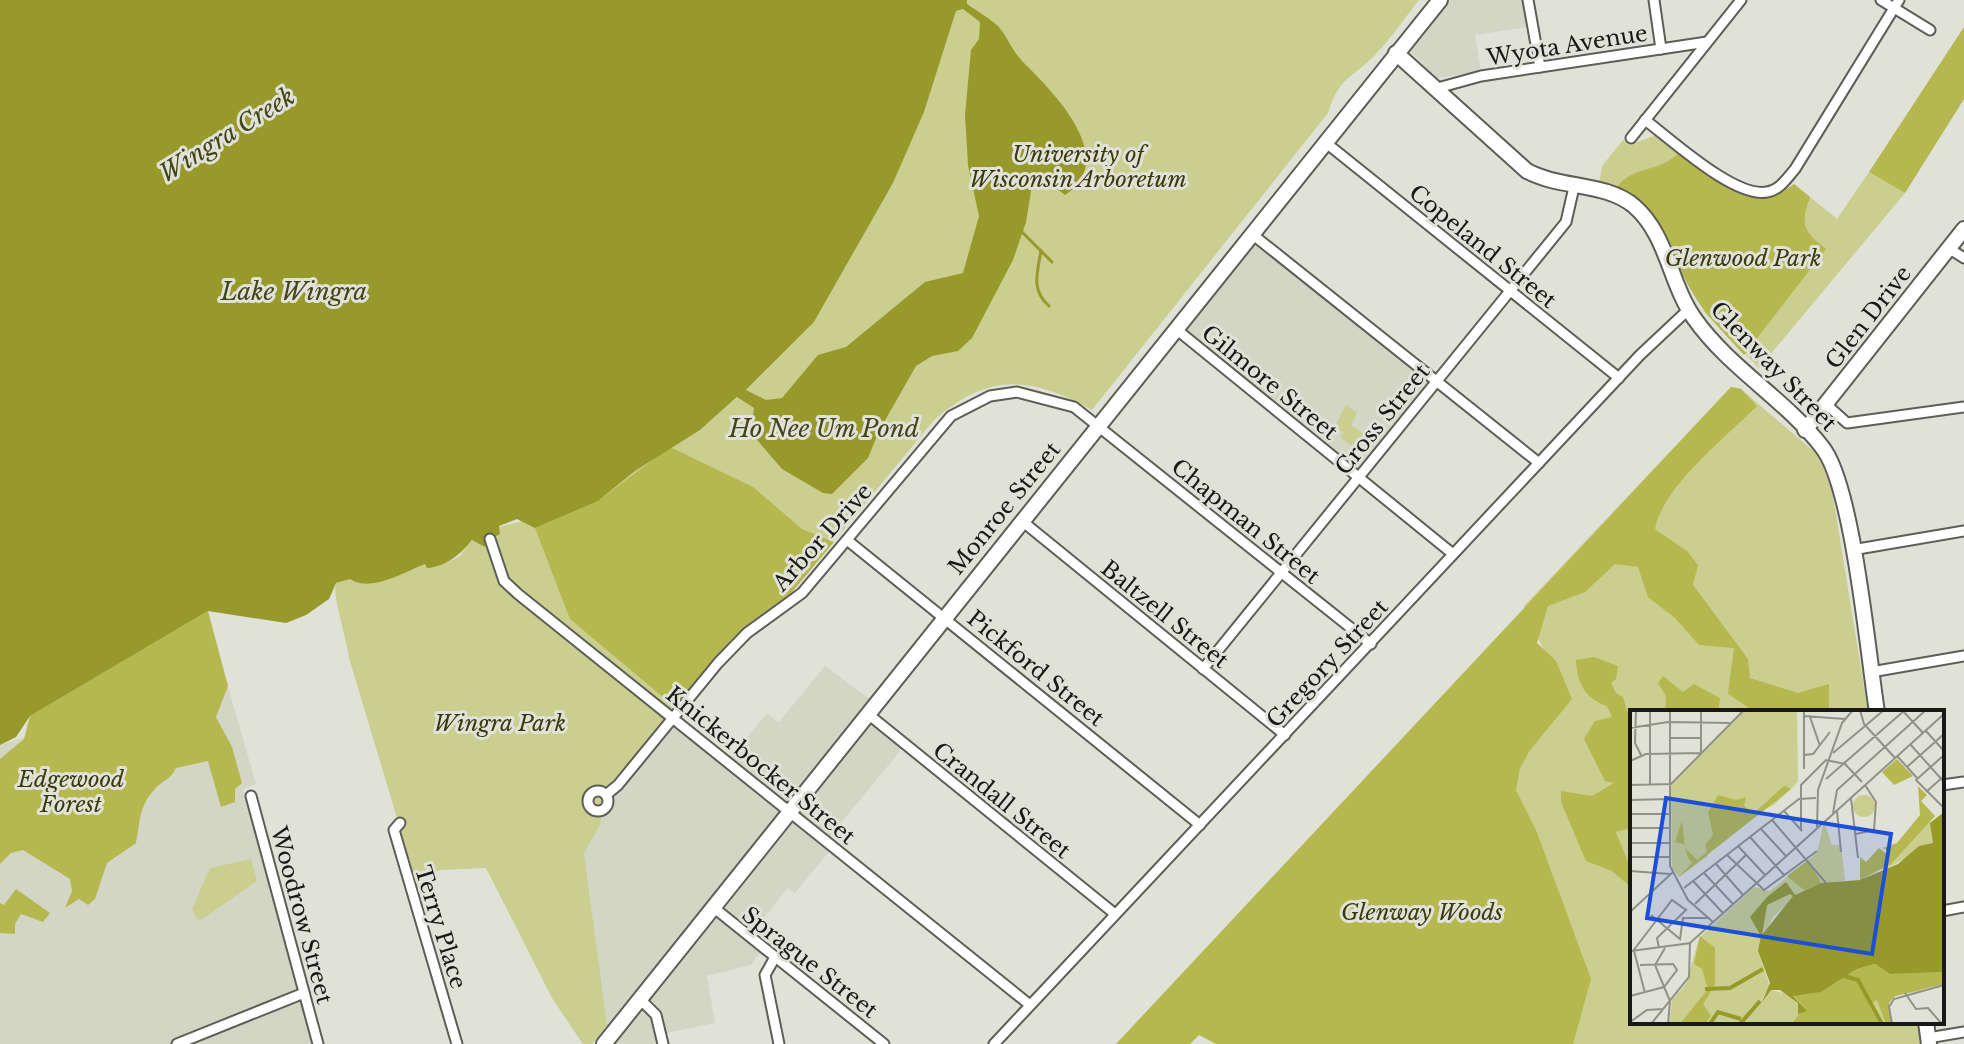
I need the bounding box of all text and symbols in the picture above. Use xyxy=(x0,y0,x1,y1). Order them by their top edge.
street label: Wyota Avenue xyxy=(1484,19,1649,72)
water label: Wingra Creek xyxy=(154,81,300,188)
park label: University of Wisconsin Arboretum xyxy=(969,141,1187,193)
street label: Copeland Street xyxy=(1404,179,1562,314)
park label: Glenwood Park xyxy=(1665,245,1821,272)
street label: Glen Drive xyxy=(1820,260,1917,374)
water label: Lake Wingra xyxy=(220,277,367,306)
street label: Glenway Street xyxy=(1705,296,1843,437)
street label: Gilmore Street xyxy=(1196,319,1344,446)
street label: Cross Street xyxy=(1329,358,1436,480)
water label: Ho Nee Um Pond xyxy=(728,414,920,443)
street label: Monroe Street xyxy=(943,436,1066,580)
street label: Chapman Street xyxy=(1166,453,1326,590)
street label: Arbor Drive xyxy=(766,478,878,597)
street label: Baltzell Street xyxy=(1095,555,1234,674)
street label: Gregory Street xyxy=(1261,593,1394,733)
street label: Pickford Street xyxy=(962,605,1110,732)
street label: Knickerbocker Street xyxy=(661,681,861,850)
park label: Wingra Park xyxy=(434,710,566,737)
inset map xyxy=(1630,710,1944,1024)
street label: Crandall Street xyxy=(927,737,1076,865)
park label: Edgewood Forest xyxy=(17,766,125,818)
street label: Woodrow Street xyxy=(265,822,338,1007)
street label: Terry Place xyxy=(409,862,472,992)
park label: Glenway Woods xyxy=(1341,899,1503,926)
street label: Sprague Street xyxy=(736,901,883,1024)

